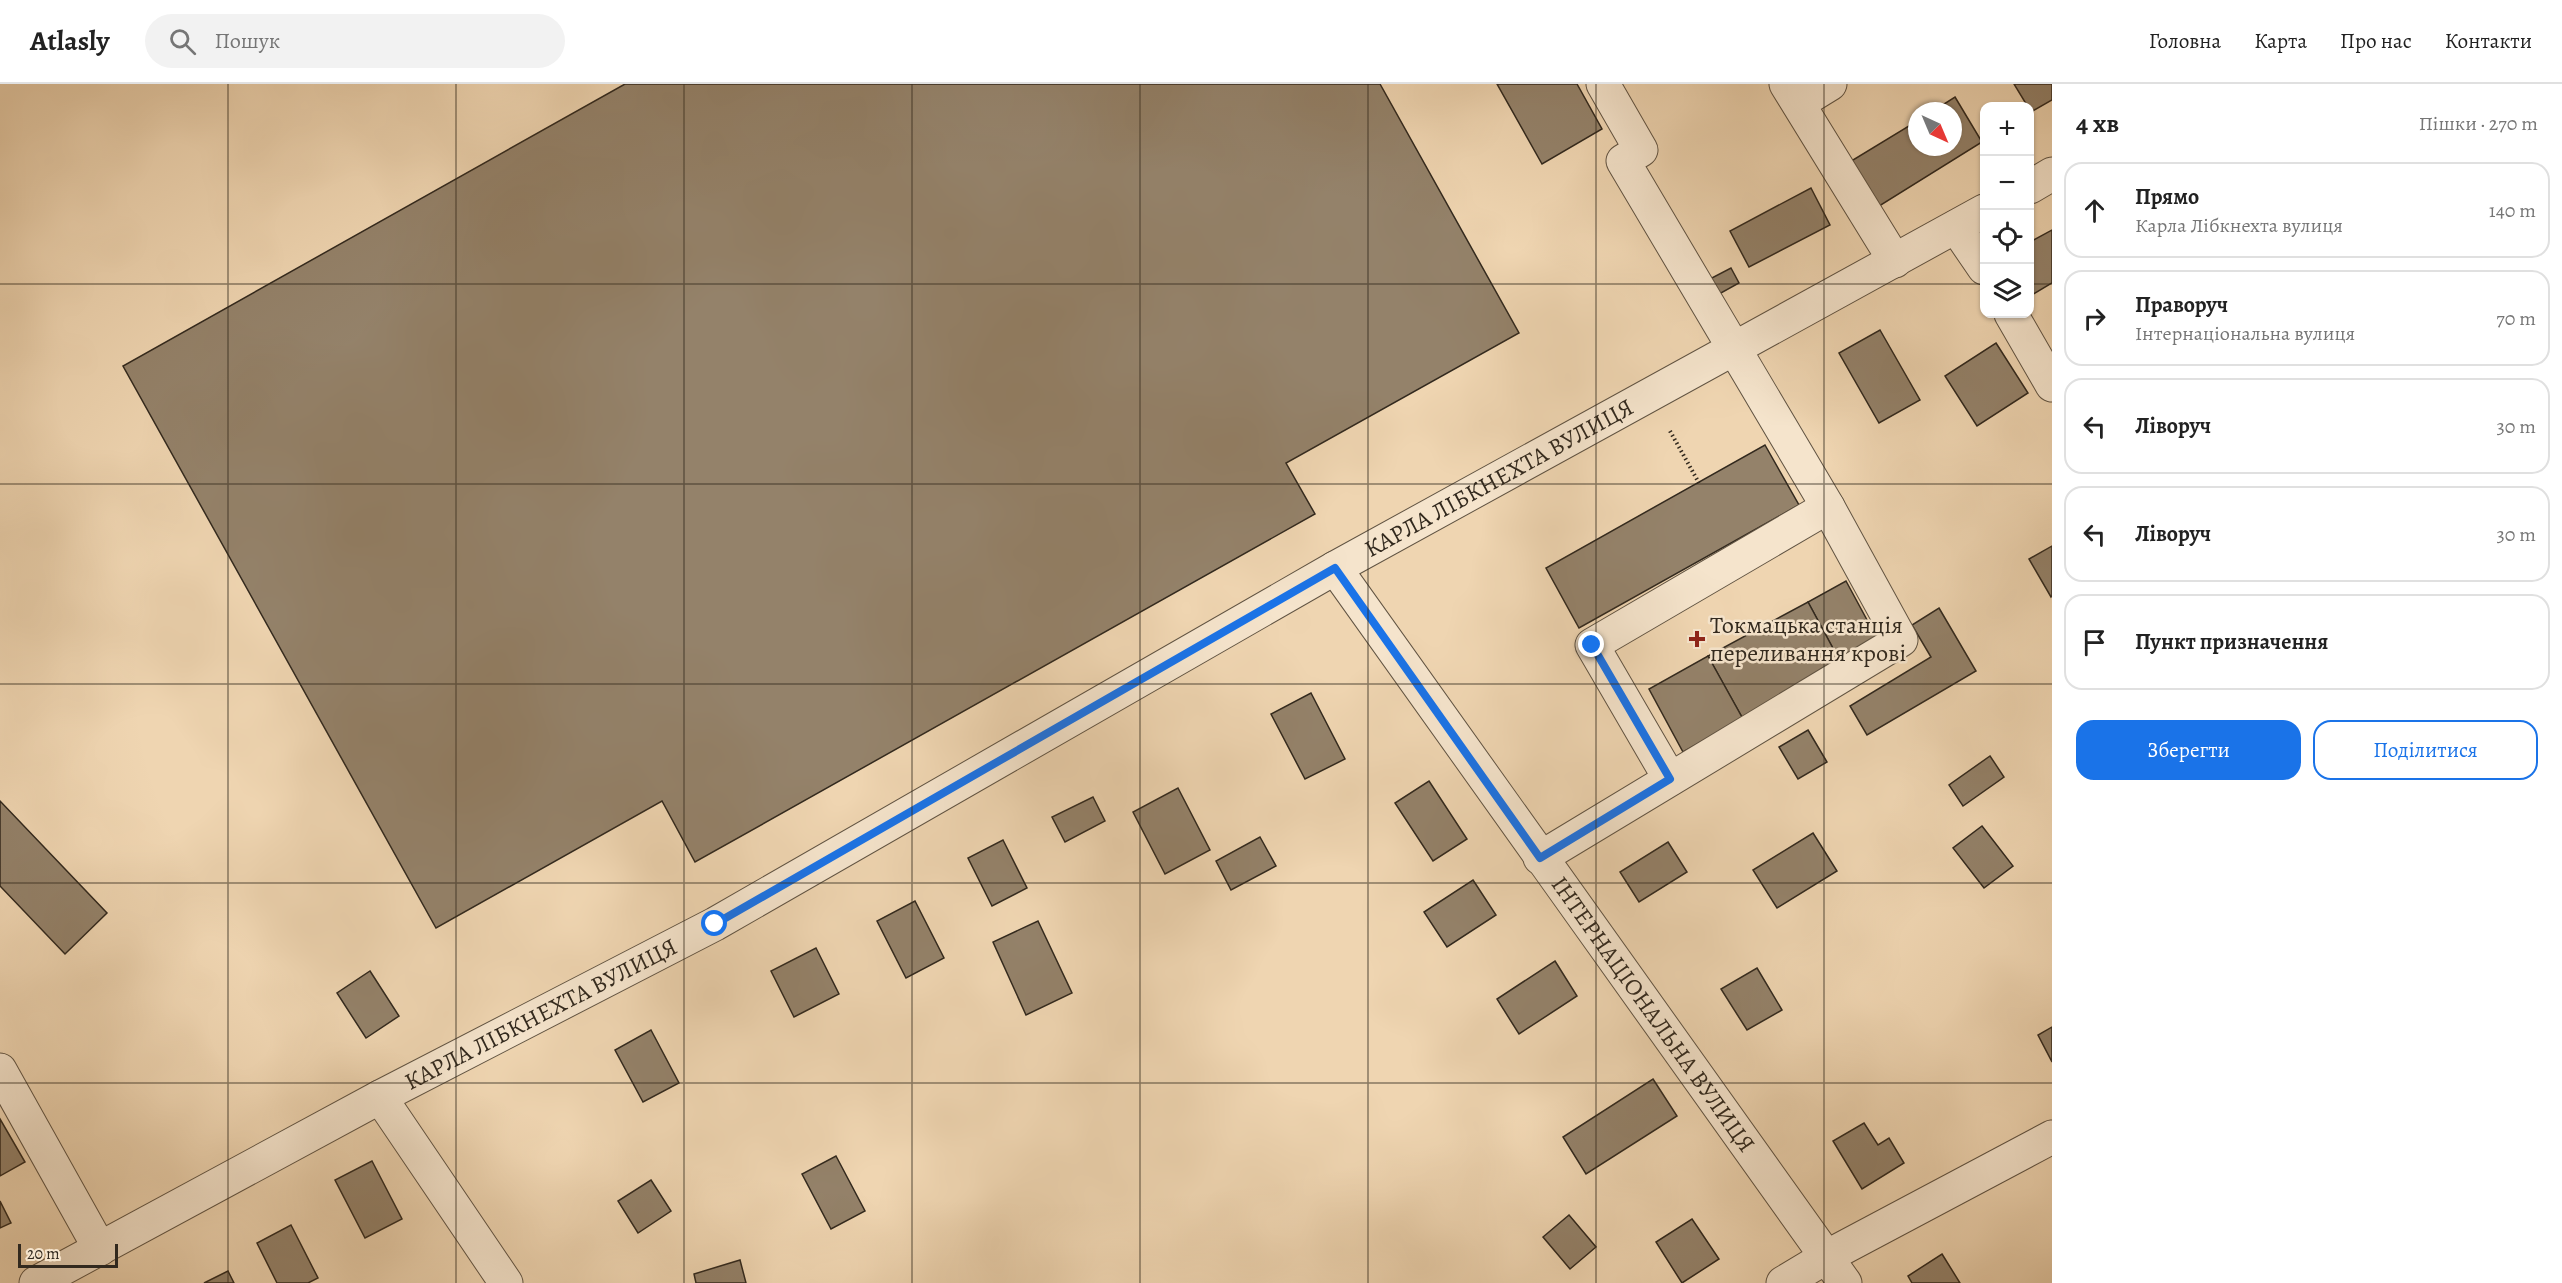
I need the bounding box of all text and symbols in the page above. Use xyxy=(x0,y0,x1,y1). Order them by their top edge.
search box xyxy=(145,14,565,68)
text: Atlasly xyxy=(30,22,109,60)
icon: search xyxy=(166,25,199,58)
text: Пошук xyxy=(214,26,280,56)
text: Головна xyxy=(2149,27,2221,55)
text: Карта xyxy=(2254,27,2307,55)
text: Про нас xyxy=(2340,27,2412,55)
text: Контакти xyxy=(2445,27,2532,55)
north arrow xyxy=(1908,102,1962,156)
map controls xyxy=(1980,102,2034,318)
button: + xyxy=(1980,102,2034,156)
text: 4 хв xyxy=(2076,106,2119,141)
text: Пішки · 270 m xyxy=(2419,110,2538,137)
button: − xyxy=(1980,156,2034,210)
text: Прямо xyxy=(2135,182,2199,212)
icon: ahead xyxy=(2078,194,2111,227)
text: 140 m xyxy=(2489,197,2536,224)
button: locate xyxy=(1980,210,2034,264)
text: Карла Лібкнехта вулиця xyxy=(2135,212,2343,239)
button: layers xyxy=(1980,264,2034,318)
text: Праворуч xyxy=(2135,290,2228,320)
icon: right xyxy=(2078,302,2111,335)
text: 70 m xyxy=(2496,305,2536,332)
text: Інтернаціональна вулиця xyxy=(2135,320,2355,347)
street label: КАРЛА ЛІБКНЕХТА ВУЛИЦЯ xyxy=(1359,391,1639,565)
icon: left xyxy=(2078,410,2111,443)
text: Ліворуч xyxy=(2135,411,2211,441)
text: 30 m xyxy=(2496,413,2536,440)
icon: left xyxy=(2078,518,2111,551)
text: Ліворуч xyxy=(2135,519,2211,549)
text: 30 m xyxy=(2496,521,2536,548)
place label: Токмацька станція переливання крові xyxy=(1710,609,1906,669)
icon: arrive xyxy=(2078,626,2111,659)
text: Пункт призначення xyxy=(2135,627,2328,657)
marker: Токмацька станція переливання крові xyxy=(1688,630,1706,648)
route end xyxy=(1578,631,1604,657)
button: Зберегти xyxy=(2076,720,2301,780)
button: Поділитися xyxy=(2313,720,2538,780)
street label: ІНТЕРНАЦІОНАЛЬНА ВУЛИЦЯ xyxy=(1544,870,1763,1158)
route start xyxy=(701,910,727,936)
street label: КАРЛА ЛІБКНЕХТА ВУЛИЦЯ xyxy=(399,930,682,1098)
scale bar xyxy=(18,1241,118,1268)
text: 20 m xyxy=(27,1243,60,1265)

